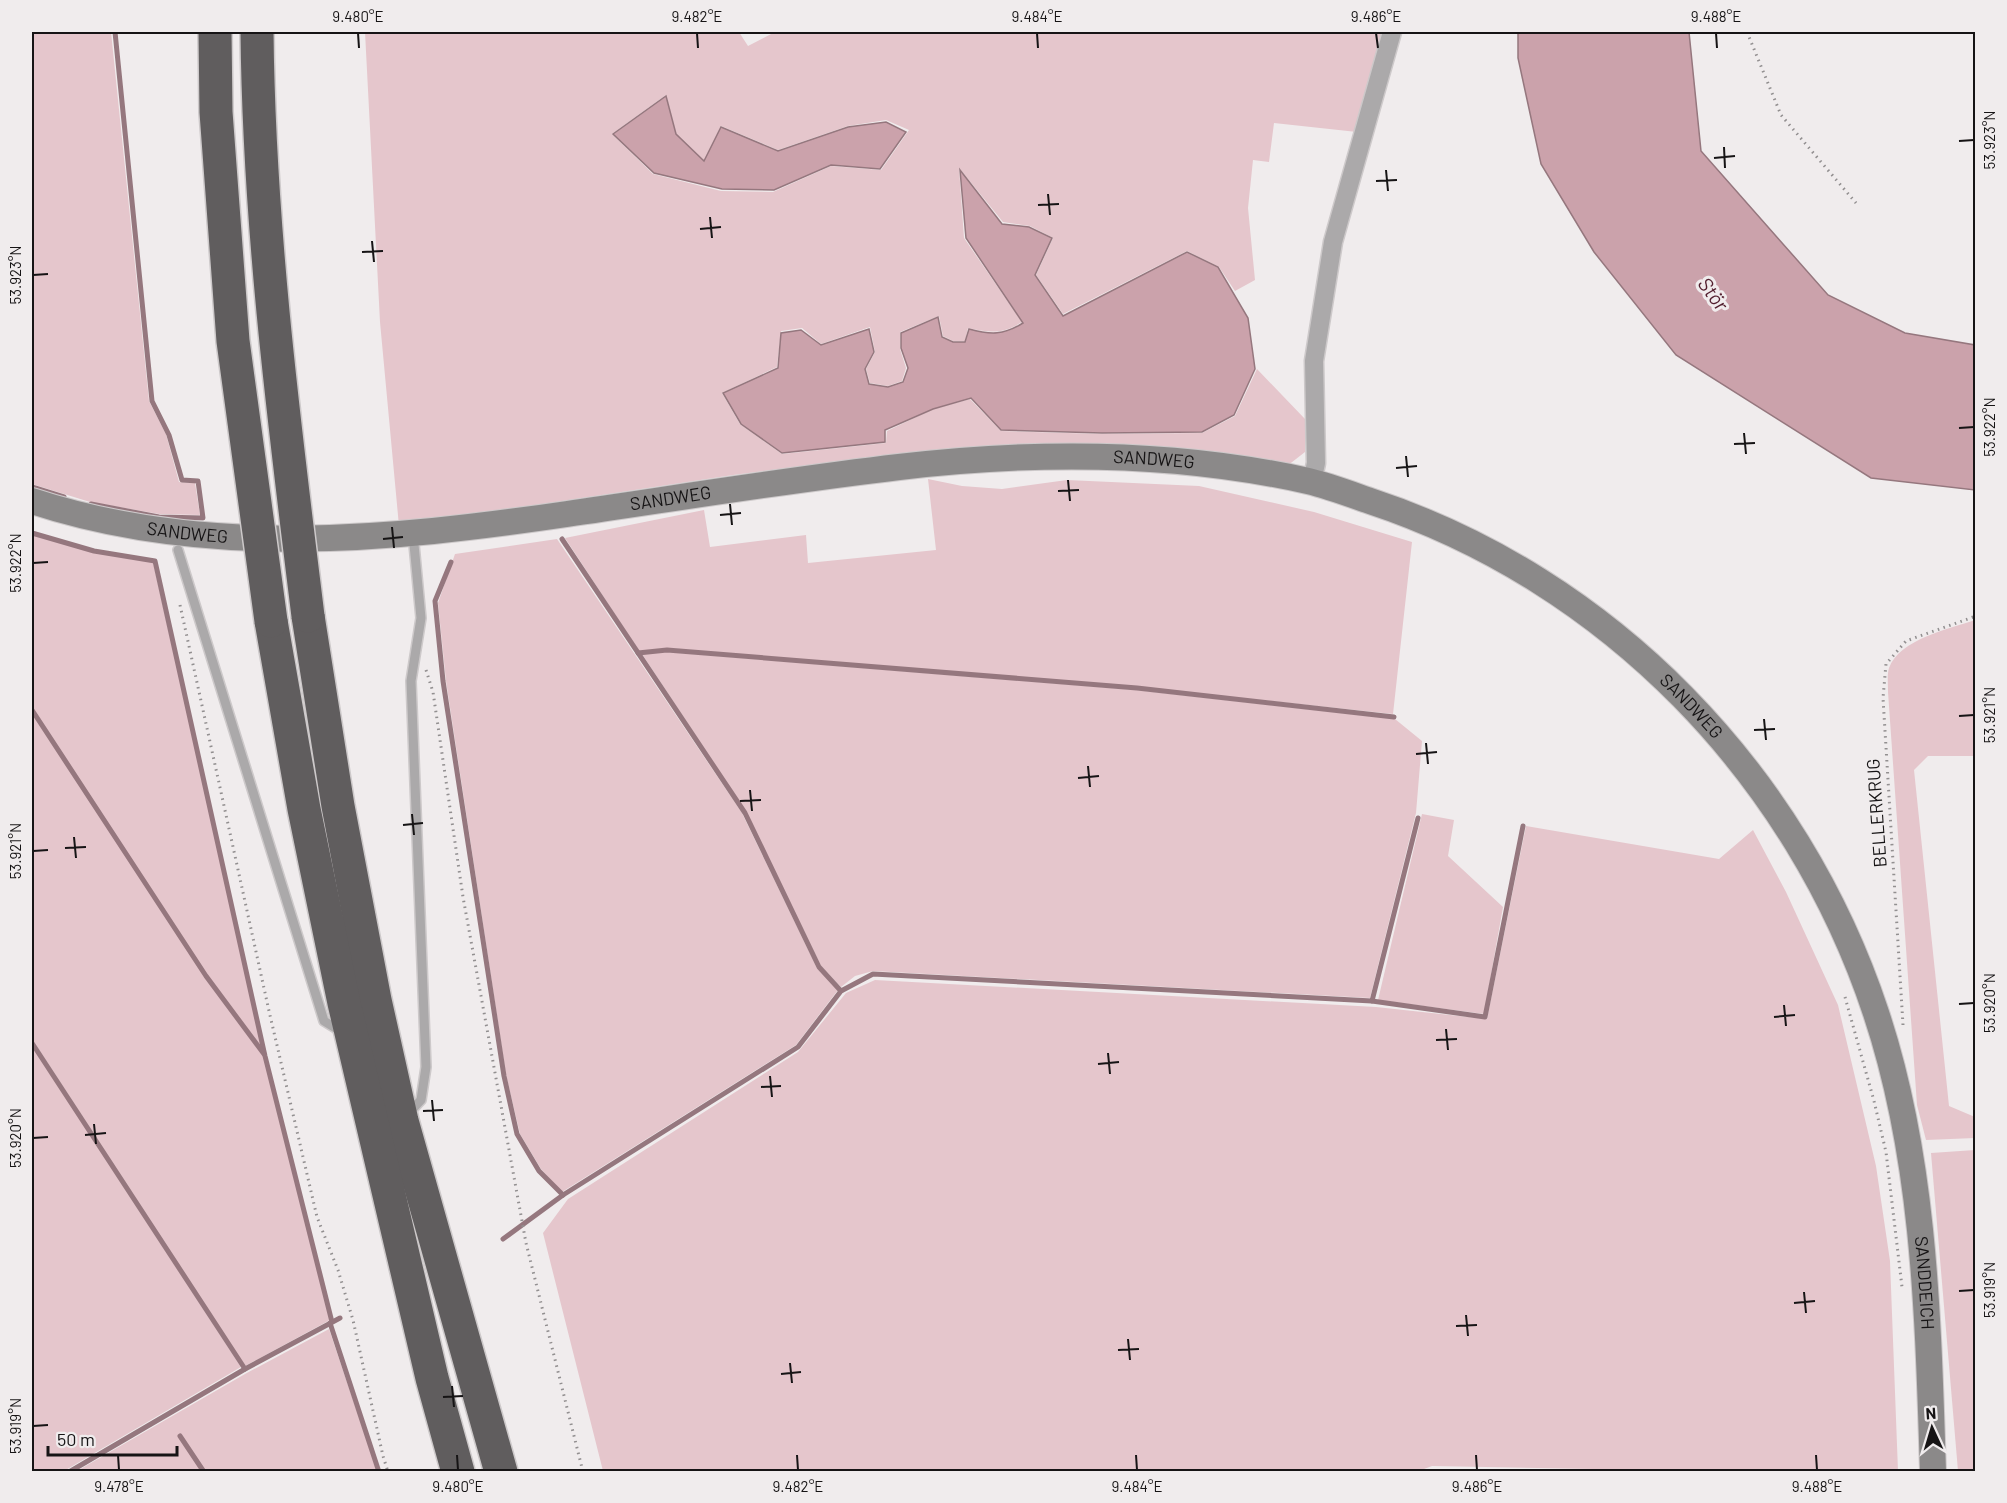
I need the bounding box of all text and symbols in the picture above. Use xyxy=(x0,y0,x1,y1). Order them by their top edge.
text: 9.480°E xyxy=(332,7,384,25)
text: 9.482°E xyxy=(672,7,722,25)
text: 9.484°E xyxy=(1011,7,1063,25)
text: 9.486°E xyxy=(1351,7,1401,25)
text: 9.488°E xyxy=(1691,7,1741,25)
text: 53.923°N xyxy=(1980,111,1998,169)
text: 53.923°N xyxy=(6,246,24,304)
water label: Stör xyxy=(1694,272,1735,316)
text: 53.922°N xyxy=(1980,397,1998,457)
street label: SANDWEG xyxy=(1113,445,1196,473)
street label: SANDWEG xyxy=(628,481,712,515)
street label: SANDWEG xyxy=(145,516,229,547)
text: 53.922°N xyxy=(6,533,24,593)
street label: SANDWEG xyxy=(1656,668,1728,743)
text: 53.921°N xyxy=(1980,687,1998,743)
street label: BELLERKRUG xyxy=(1861,758,1891,868)
text: 53.921°N xyxy=(6,823,24,879)
text: 53.920°N xyxy=(1980,973,1998,1033)
text: 53.920°N xyxy=(6,1108,24,1168)
street label: SANDDEICH xyxy=(1911,1235,1940,1330)
text: 53.919°N xyxy=(1980,1262,1998,1318)
text: 53.919°N xyxy=(6,1398,24,1454)
north arrow xyxy=(1902,1398,1962,1458)
text: N xyxy=(1925,1403,1937,1422)
scale bar xyxy=(48,1419,177,1457)
text: 50 m xyxy=(57,1428,95,1450)
text: 9.478°E xyxy=(94,1477,144,1495)
text: 9.480°E xyxy=(432,1477,484,1495)
text: 9.482°E xyxy=(773,1477,823,1495)
text: 9.484°E xyxy=(1111,1477,1163,1495)
text: 9.486°E xyxy=(1452,1477,1502,1495)
text: 9.488°E xyxy=(1792,1477,1842,1495)

